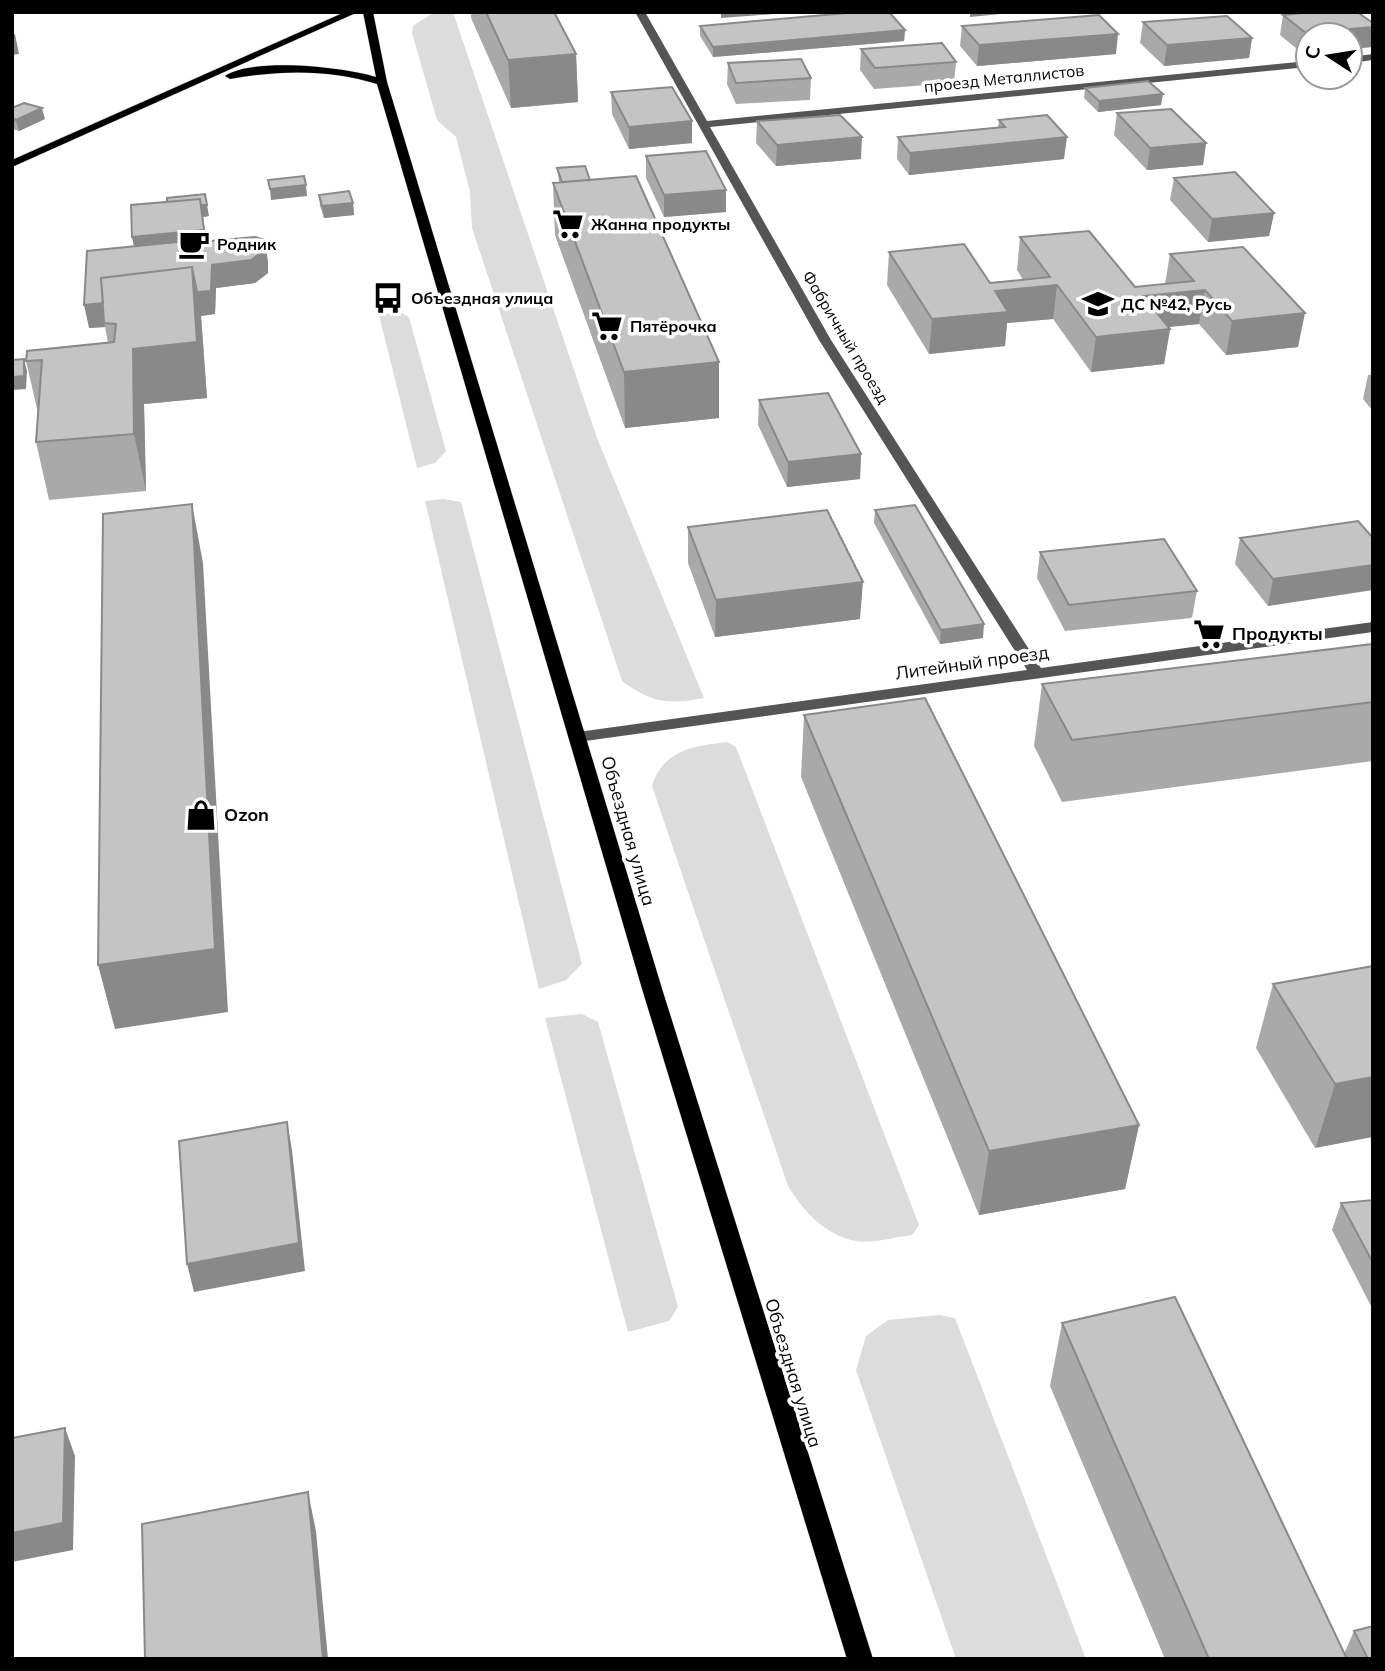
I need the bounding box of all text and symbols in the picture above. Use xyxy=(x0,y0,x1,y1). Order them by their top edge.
north arrow xyxy=(1294,21,1364,91)
text: С xyxy=(1299,44,1325,61)
street label: проезд Металлистов xyxy=(923,60,1085,96)
supermarket icon: Жанна продукты xyxy=(551,207,585,241)
place label: Жанна продукты xyxy=(591,214,730,234)
cafe icon: Родник xyxy=(177,227,211,261)
place label: Родник xyxy=(217,234,277,254)
street label: Фабричный проезд xyxy=(798,267,894,407)
bus stop icon: Объездная улица xyxy=(371,281,405,315)
school or university icon: ДС №42, Русь xyxy=(1081,287,1115,321)
place label: Объездная улица xyxy=(411,288,553,308)
place label: ДС №42, Русь xyxy=(1121,294,1232,314)
supermarket icon: Пятёрочка xyxy=(590,309,624,343)
place label: Пятёрочка xyxy=(630,316,717,336)
supermarket icon: Продукты xyxy=(1192,617,1226,651)
place label: Продукты xyxy=(1232,622,1323,645)
street label: Литейный проезд xyxy=(893,640,1050,685)
street label: Объездная улица xyxy=(596,753,661,908)
shop icon: Ozon xyxy=(184,798,218,832)
place label: Ozon xyxy=(224,803,269,826)
street label: Объездная улица xyxy=(760,1295,827,1450)

